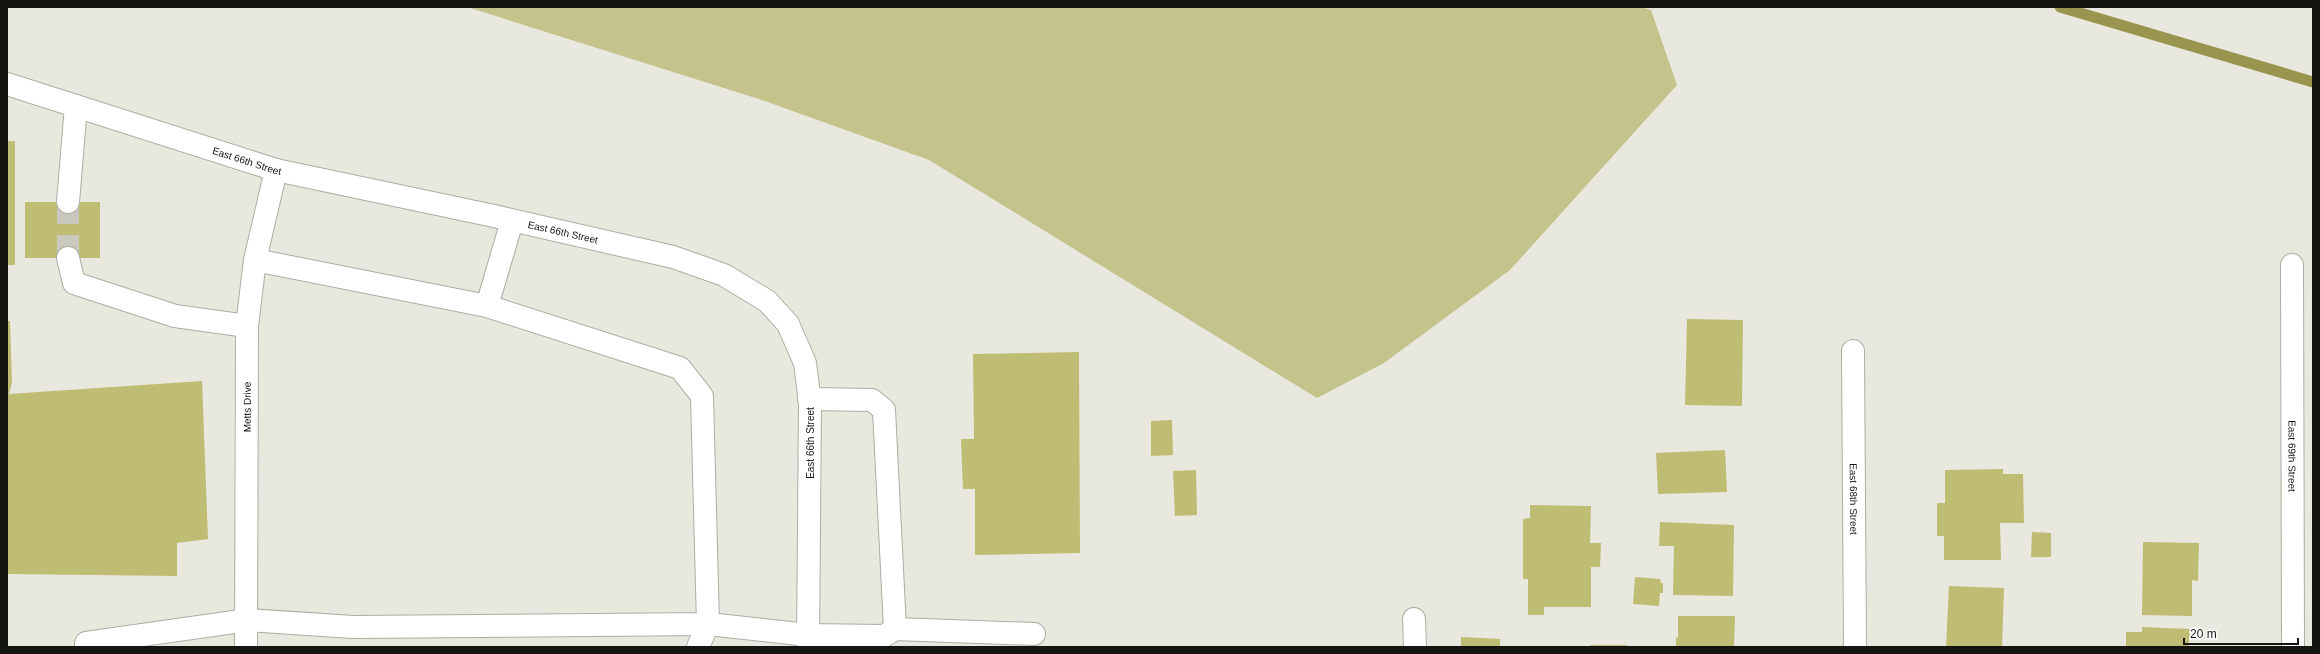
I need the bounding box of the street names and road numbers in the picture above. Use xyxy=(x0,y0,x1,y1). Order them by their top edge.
street label: East 66th Street xyxy=(211,145,283,177)
street label: East 66th Street xyxy=(527,219,599,246)
street label: Metts Drive xyxy=(242,381,253,432)
street label: East 66th Street xyxy=(805,407,816,479)
street label: East 69th Street xyxy=(2286,420,2298,492)
street label: East 68th Street xyxy=(1848,463,1859,535)

